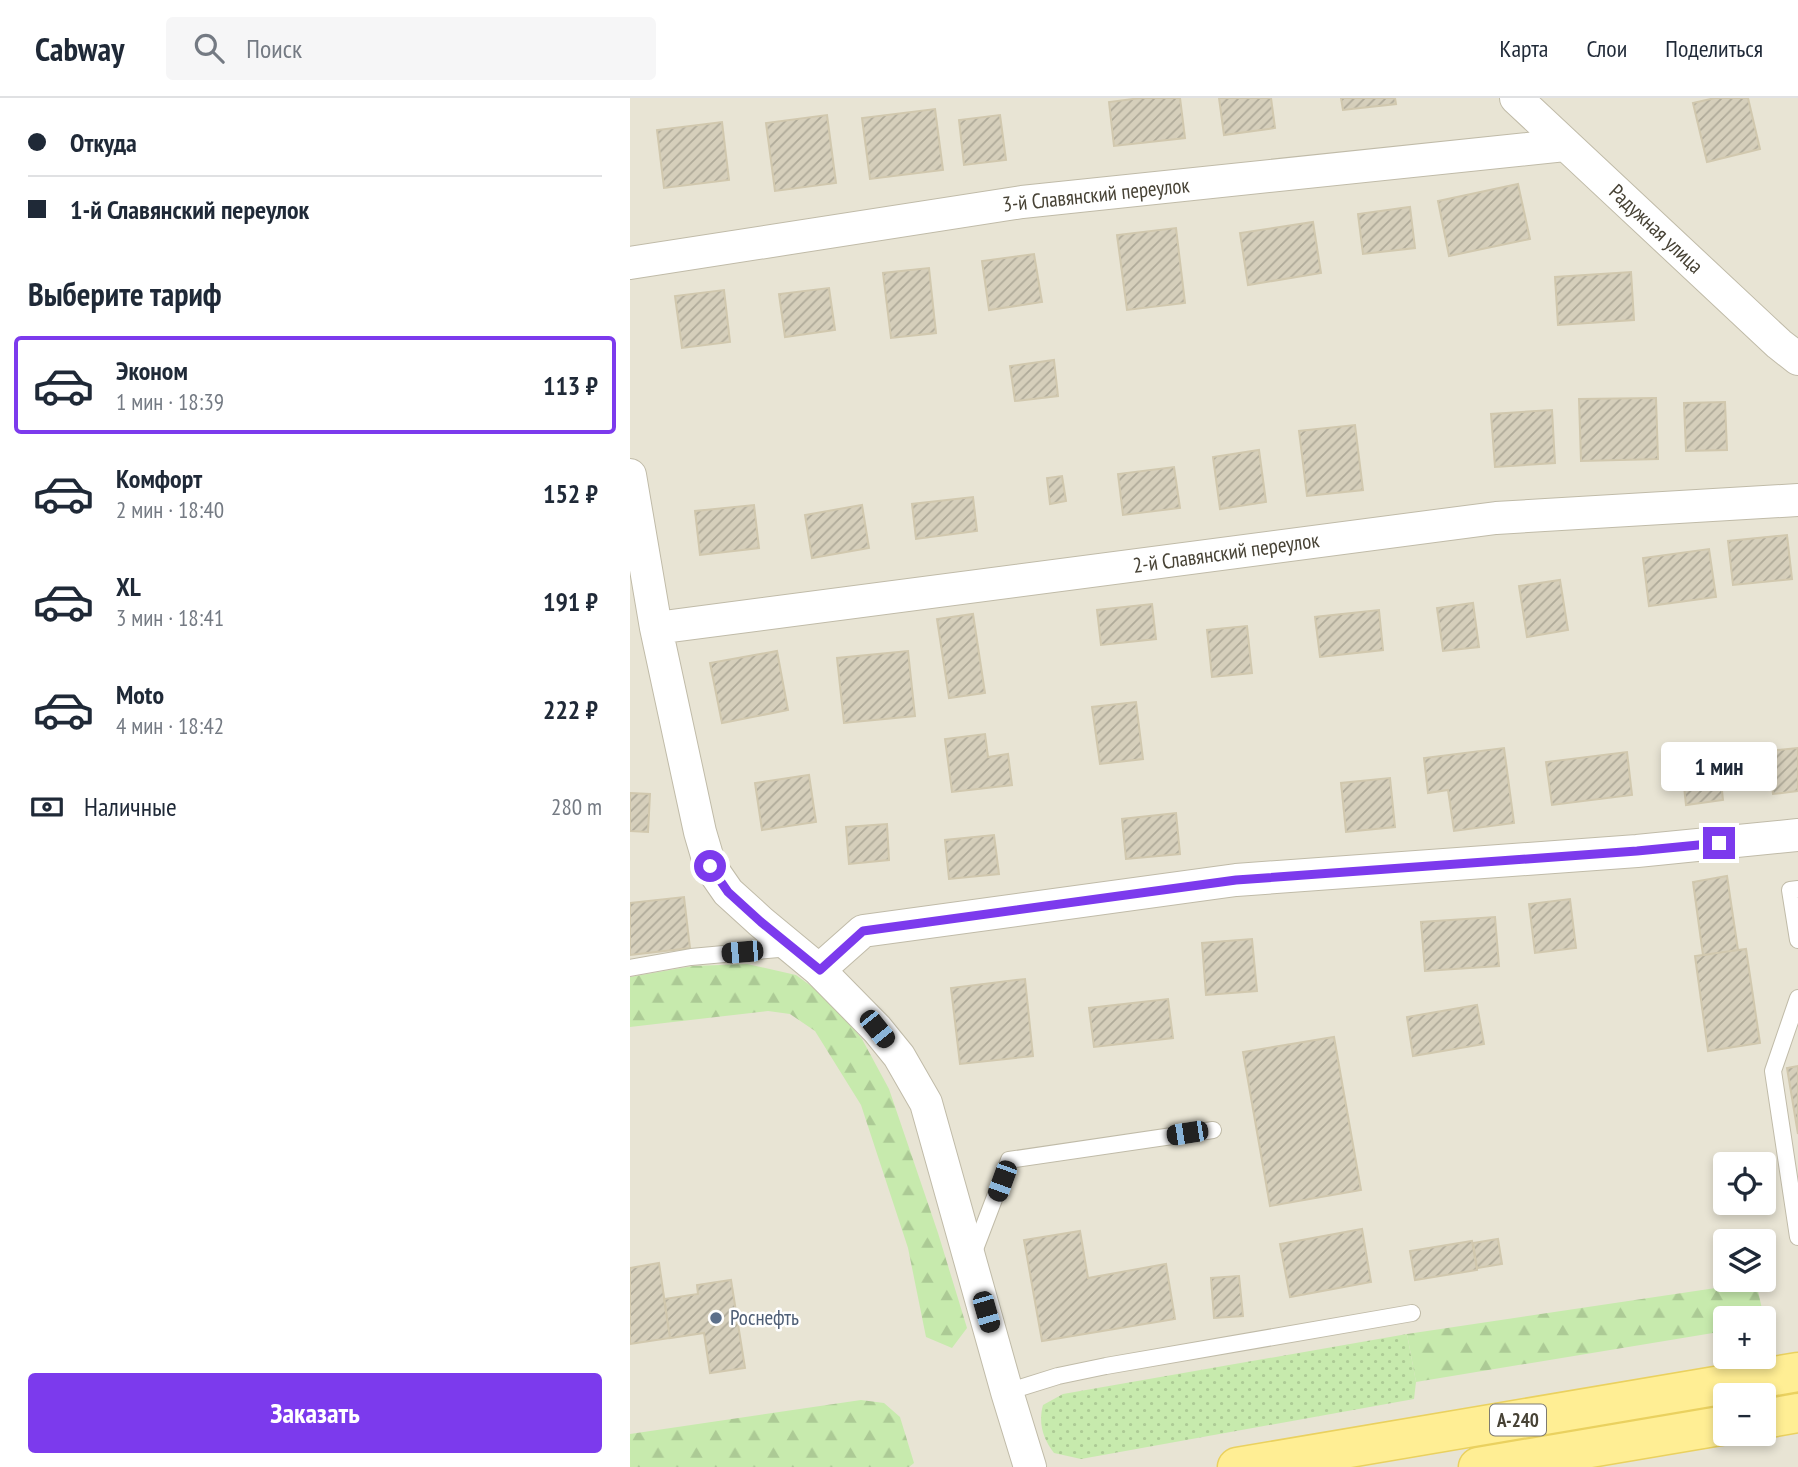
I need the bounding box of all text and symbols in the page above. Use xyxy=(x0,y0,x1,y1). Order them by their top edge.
search box xyxy=(166,17,656,80)
text: Cabway xyxy=(35,27,124,70)
icon: search xyxy=(190,29,228,67)
text: Поиск xyxy=(246,32,302,65)
text: Карта xyxy=(1500,33,1548,64)
text: Слои xyxy=(1586,33,1627,64)
text: Поделиться xyxy=(1665,33,1763,64)
text: Откуда xyxy=(70,126,137,159)
street label: 3-й Славянский переулок xyxy=(1001,171,1191,218)
street label: Радужная улица xyxy=(1604,178,1709,279)
text: 1-й Славянский переулок xyxy=(70,193,309,226)
text: Выберите тариф xyxy=(28,273,222,315)
icon: car xyxy=(32,354,95,417)
text: Эконом xyxy=(116,354,188,387)
text: 113 ₽ xyxy=(543,369,598,402)
text: 1 мин · 18:39 xyxy=(116,387,224,416)
icon: car xyxy=(32,462,95,525)
text: Комфорт xyxy=(116,462,202,495)
text: 152 ₽ xyxy=(543,477,598,510)
text: 2 мин · 18:40 xyxy=(116,495,224,524)
street label: 2-й Славянский переулок xyxy=(1131,526,1321,579)
icon: car xyxy=(32,570,95,633)
text: XL xyxy=(116,570,141,603)
text: 191 ₽ xyxy=(543,585,598,618)
text: 3 мин · 18:41 xyxy=(116,603,224,632)
icon: car xyxy=(32,678,95,741)
text: Moto xyxy=(116,678,164,711)
text: 222 ₽ xyxy=(543,693,598,726)
text: 4 мин · 18:42 xyxy=(116,711,224,740)
callout: 1 мин xyxy=(1661,742,1777,790)
text: 1 мин xyxy=(1694,752,1744,781)
icon: cash xyxy=(28,788,66,826)
text: Наличные xyxy=(84,790,177,823)
text: 280 m xyxy=(551,792,602,821)
route end xyxy=(1703,827,1735,859)
route start xyxy=(694,850,726,882)
car xyxy=(721,940,764,964)
car xyxy=(856,1006,899,1052)
car xyxy=(1165,1119,1210,1147)
map controls xyxy=(1713,1152,1776,1446)
button: locate xyxy=(1713,1152,1776,1215)
car xyxy=(985,1158,1020,1204)
button: layers xyxy=(1713,1229,1776,1292)
car xyxy=(971,1289,1002,1335)
place label: Роснефть xyxy=(730,1304,799,1331)
button: + xyxy=(1713,1306,1776,1369)
marker: Роснефть xyxy=(708,1310,724,1326)
button: Заказать xyxy=(28,1373,602,1453)
button: − xyxy=(1713,1383,1776,1446)
road number: А-240 xyxy=(1490,1404,1546,1436)

